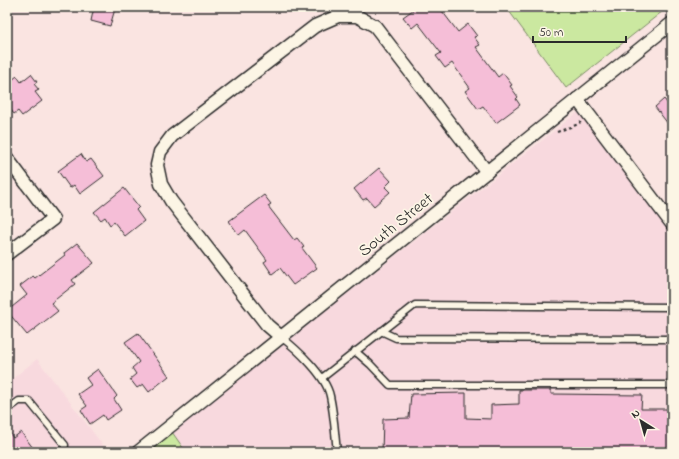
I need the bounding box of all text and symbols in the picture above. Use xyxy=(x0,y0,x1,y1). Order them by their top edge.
scale bar xyxy=(533,18,626,44)
text: 50 m xyxy=(539,24,563,42)
street label: South Street xyxy=(353,187,439,263)
north arrow xyxy=(621,401,661,441)
text: N xyxy=(628,405,643,422)

